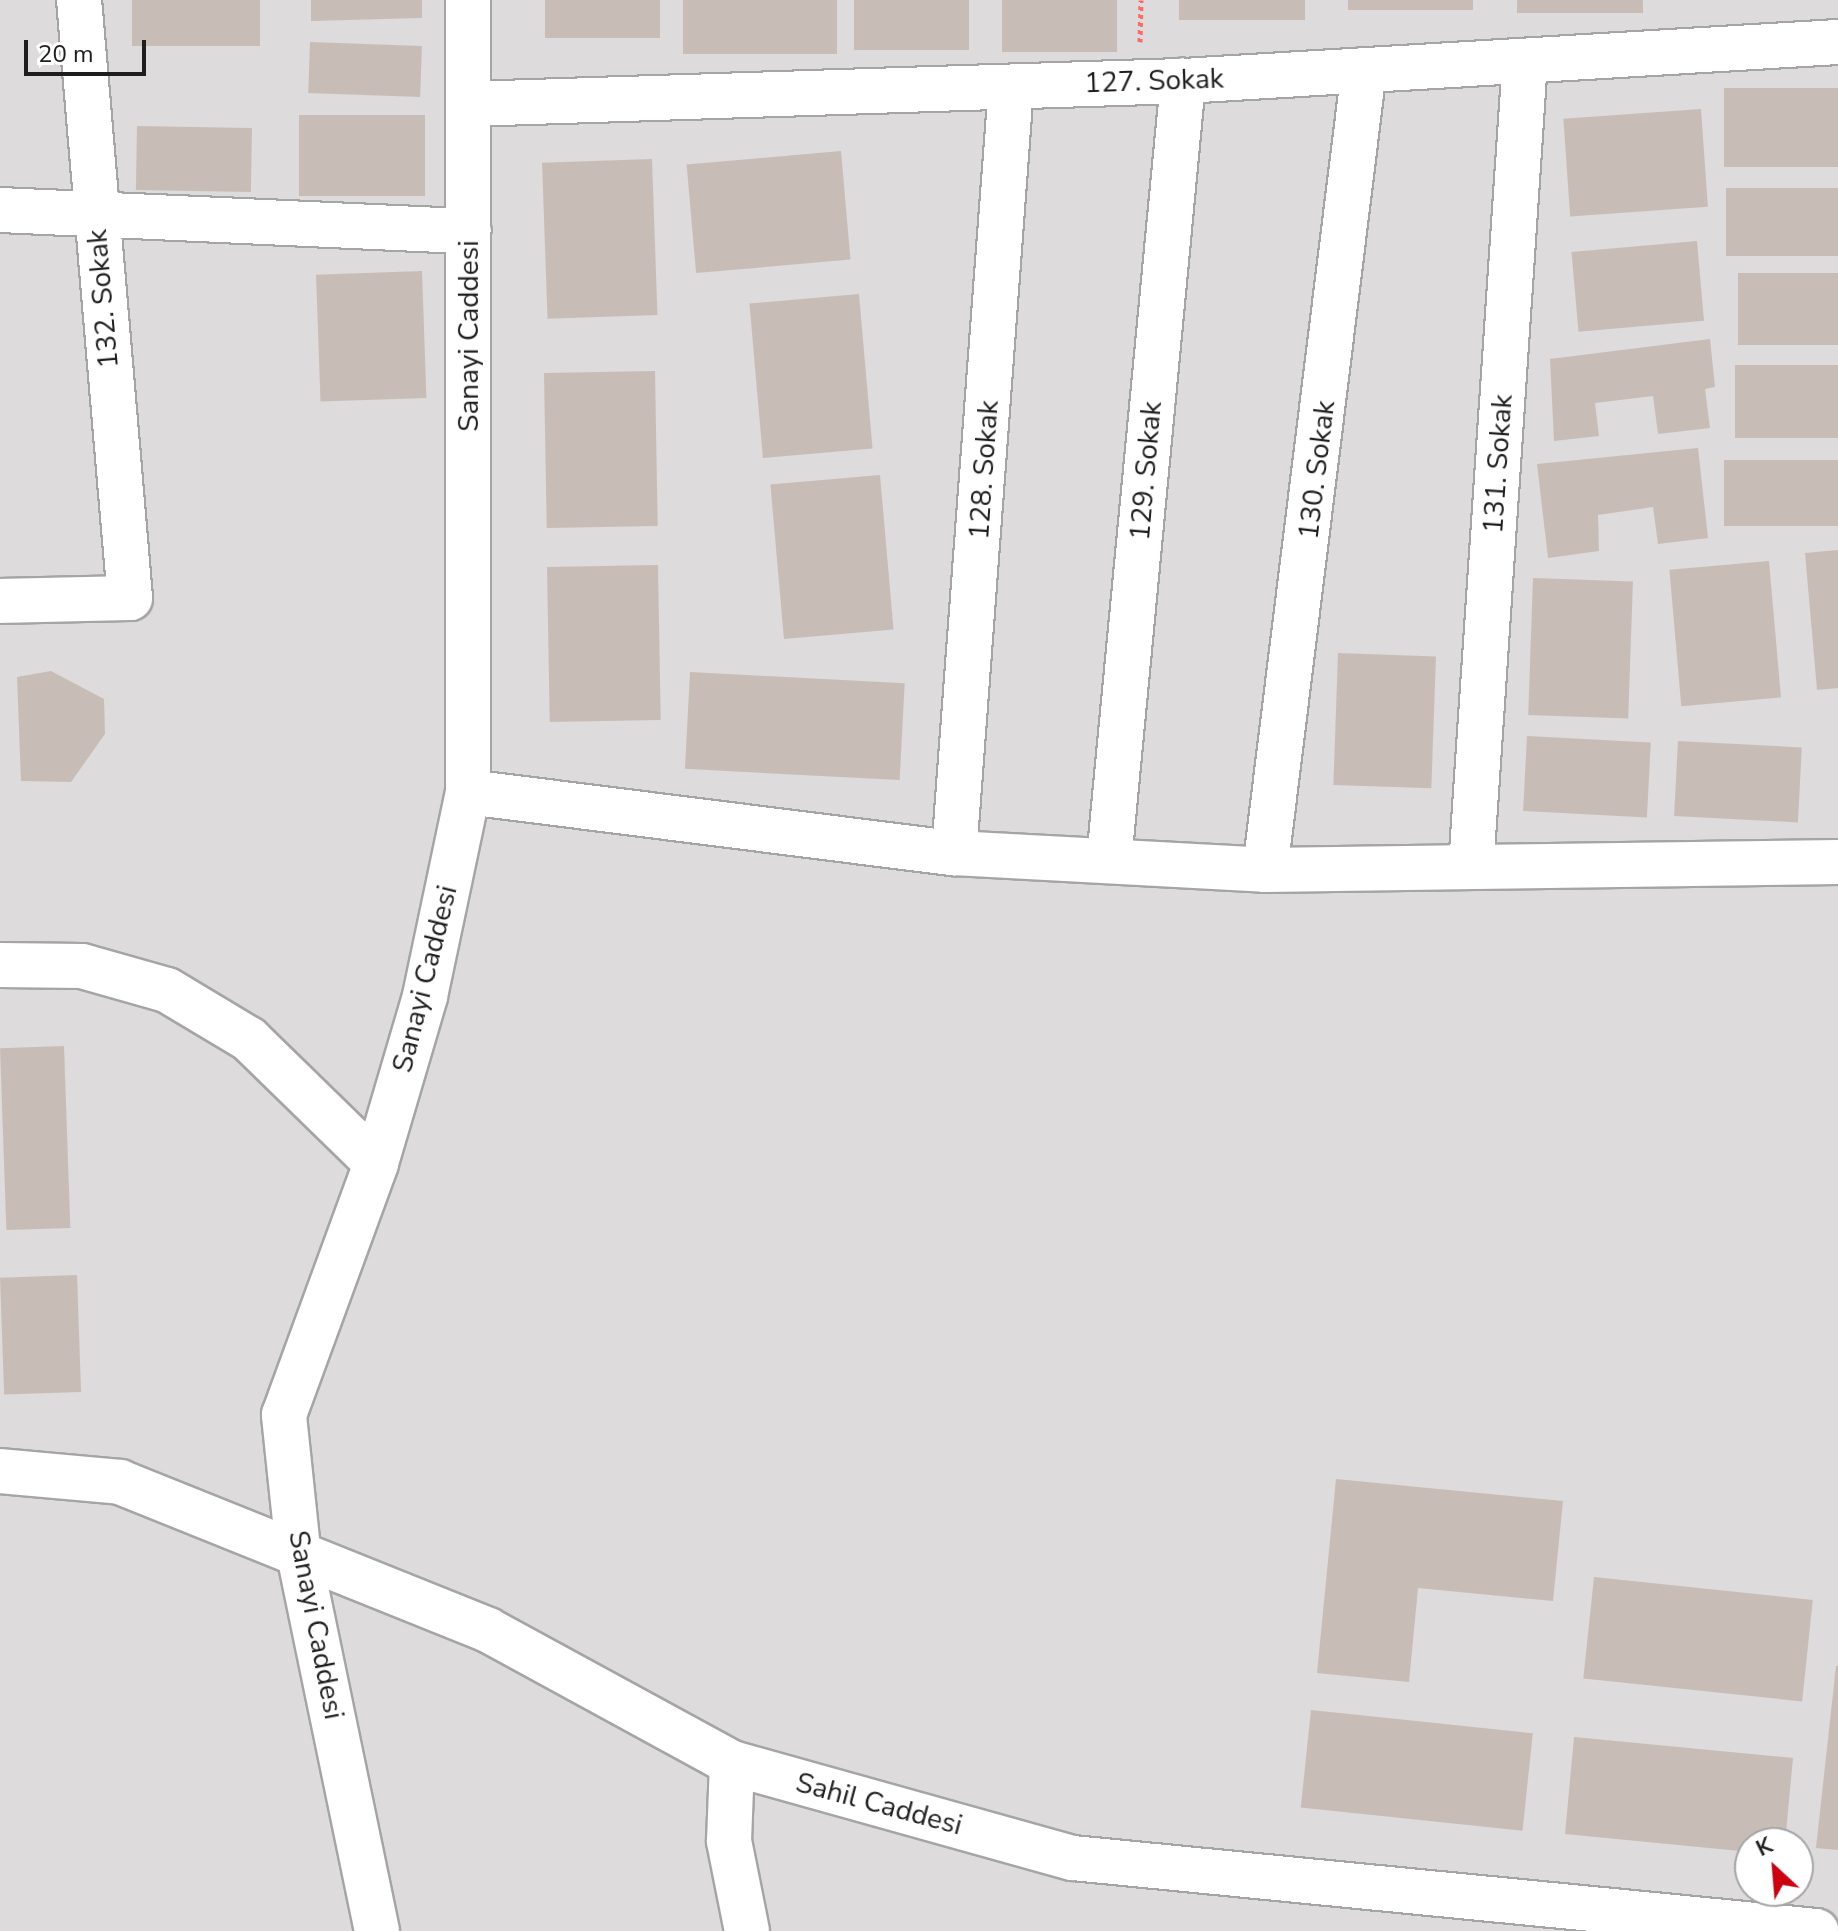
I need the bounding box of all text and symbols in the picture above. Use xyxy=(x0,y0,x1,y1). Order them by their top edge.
scale bar xyxy=(28,24,150,74)
text: 20 m xyxy=(38,38,94,70)
street label: 127. Sokak xyxy=(1084,62,1224,100)
street label: 132. Sokak xyxy=(80,228,126,370)
street label: Sanayi Caddesi xyxy=(452,240,486,432)
street label: 131. Sokak xyxy=(1476,393,1520,535)
street label: 128. Sokak xyxy=(962,399,1006,541)
street label: 130. Sokak xyxy=(1292,399,1342,541)
street label: 129. Sokak xyxy=(1123,400,1169,542)
street label: Sanayi Caddesi xyxy=(386,882,464,1076)
street label: Sanayi Caddesi xyxy=(281,1528,351,1722)
street label: Sahil Caddesi xyxy=(792,1766,966,1842)
north arrow xyxy=(1734,1827,1814,1907)
text: K xyxy=(1751,1831,1777,1864)

